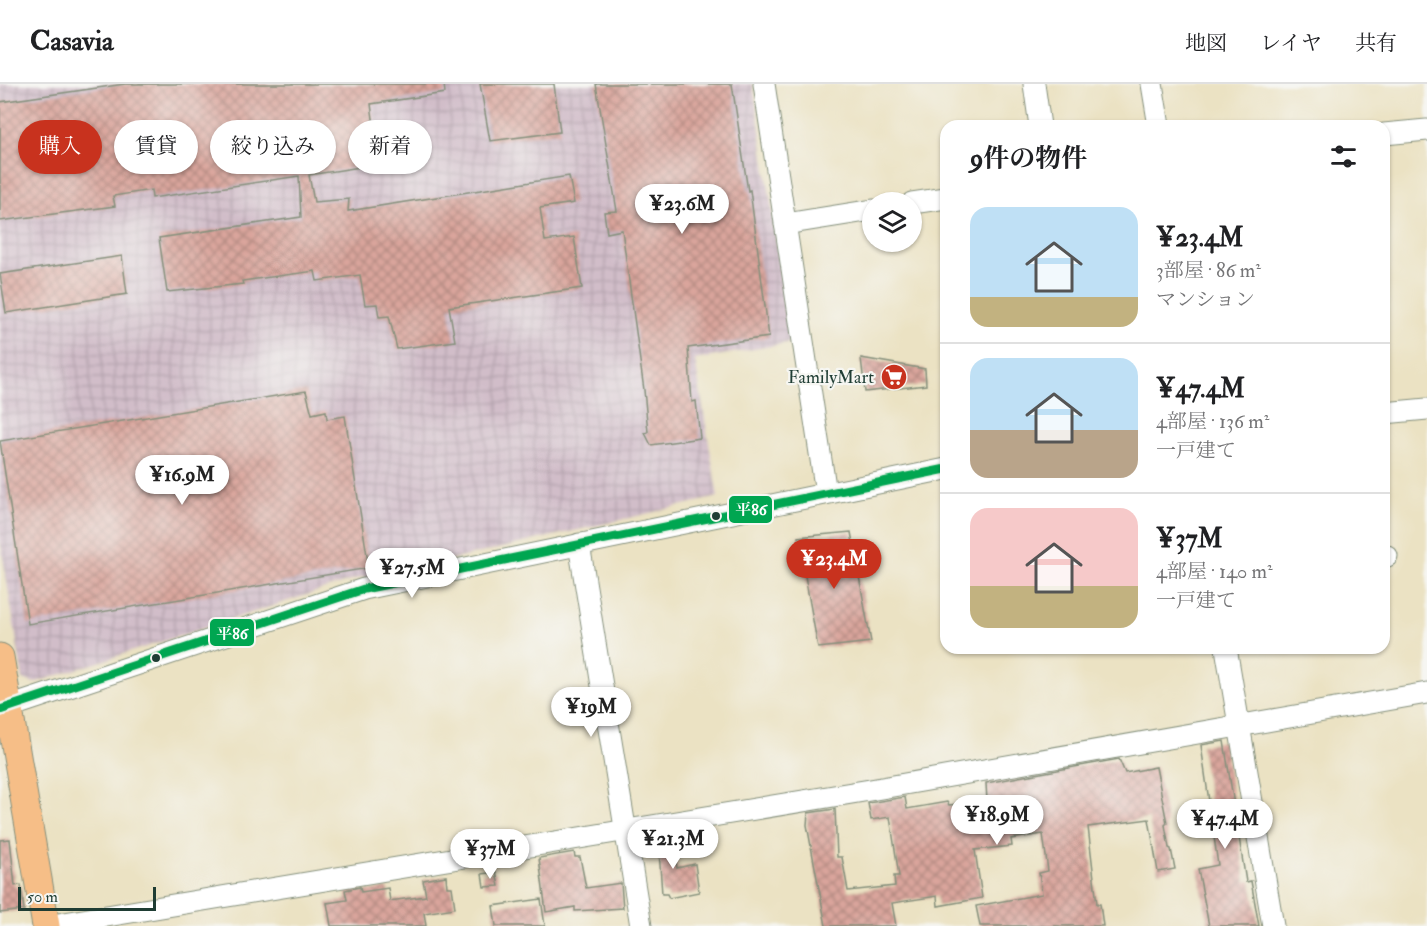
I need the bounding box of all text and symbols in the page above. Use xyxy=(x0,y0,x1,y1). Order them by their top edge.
text: Casavia xyxy=(30,24,114,59)
text: 地図 xyxy=(1185,30,1227,57)
text: レイヤ xyxy=(1260,30,1322,57)
text: 共有 xyxy=(1355,30,1397,57)
chip: 購入 xyxy=(18,120,102,174)
chip: 賃貸 xyxy=(114,120,198,174)
chip: 絞り込み xyxy=(210,120,336,174)
chip: 新着 xyxy=(348,120,432,174)
icon: filters xyxy=(1327,140,1360,173)
text: 9件の物件 xyxy=(970,143,1087,175)
pin: ¥23.6M xyxy=(633,184,731,235)
text: ¥23.6M xyxy=(649,191,715,216)
map controls xyxy=(862,192,922,252)
button: layers xyxy=(862,192,922,252)
text: ¥23.4M xyxy=(1156,222,1243,254)
icon: home xyxy=(1018,231,1090,303)
text: 3部屋 · 86 m² xyxy=(1156,258,1261,283)
text: マンション xyxy=(1156,287,1255,312)
supermarket icon: FamilyMart xyxy=(879,362,909,392)
place label: FamilyMart xyxy=(788,366,874,389)
text: ¥47.4M xyxy=(1156,373,1245,405)
icon: home xyxy=(1018,382,1090,454)
text: 4部屋 · 136 m² xyxy=(1156,409,1269,434)
text: 一戸建て xyxy=(1156,438,1236,463)
pin: ¥16.9M xyxy=(133,455,231,506)
text: ¥16.9M xyxy=(149,462,215,487)
line badge: 平86 xyxy=(728,495,773,524)
text: 平86 xyxy=(735,500,769,520)
unlabelled marker xyxy=(710,510,722,522)
text: ¥37M xyxy=(1156,523,1223,555)
icon: home xyxy=(1018,532,1090,604)
pin: ¥23.4M xyxy=(785,539,883,590)
text: ¥23.4M xyxy=(800,546,868,571)
pin: ¥27.5M xyxy=(363,548,461,599)
text: ¥27.5M xyxy=(379,555,445,580)
text: 4部屋 · 140 m² xyxy=(1156,559,1273,584)
text: 一戸建て xyxy=(1156,588,1236,613)
line badge: 平86 xyxy=(209,618,255,647)
text: 平86 xyxy=(216,624,250,644)
unlabelled marker xyxy=(150,652,162,664)
pin: ¥19M xyxy=(555,687,627,738)
text: ¥19M xyxy=(565,694,617,719)
pin: ¥18.9M xyxy=(948,795,1046,846)
pin: ¥47.4M xyxy=(1176,799,1274,850)
text: ¥18.9M xyxy=(964,802,1030,827)
text: ¥47.4M xyxy=(1191,806,1259,831)
pin: ¥21.3M xyxy=(624,819,722,870)
text: ¥21.3M xyxy=(641,826,705,851)
pin: ¥37M xyxy=(454,829,526,880)
text: ¥37M xyxy=(464,836,516,861)
scale bar xyxy=(18,884,156,912)
text: 50 m xyxy=(27,887,58,907)

